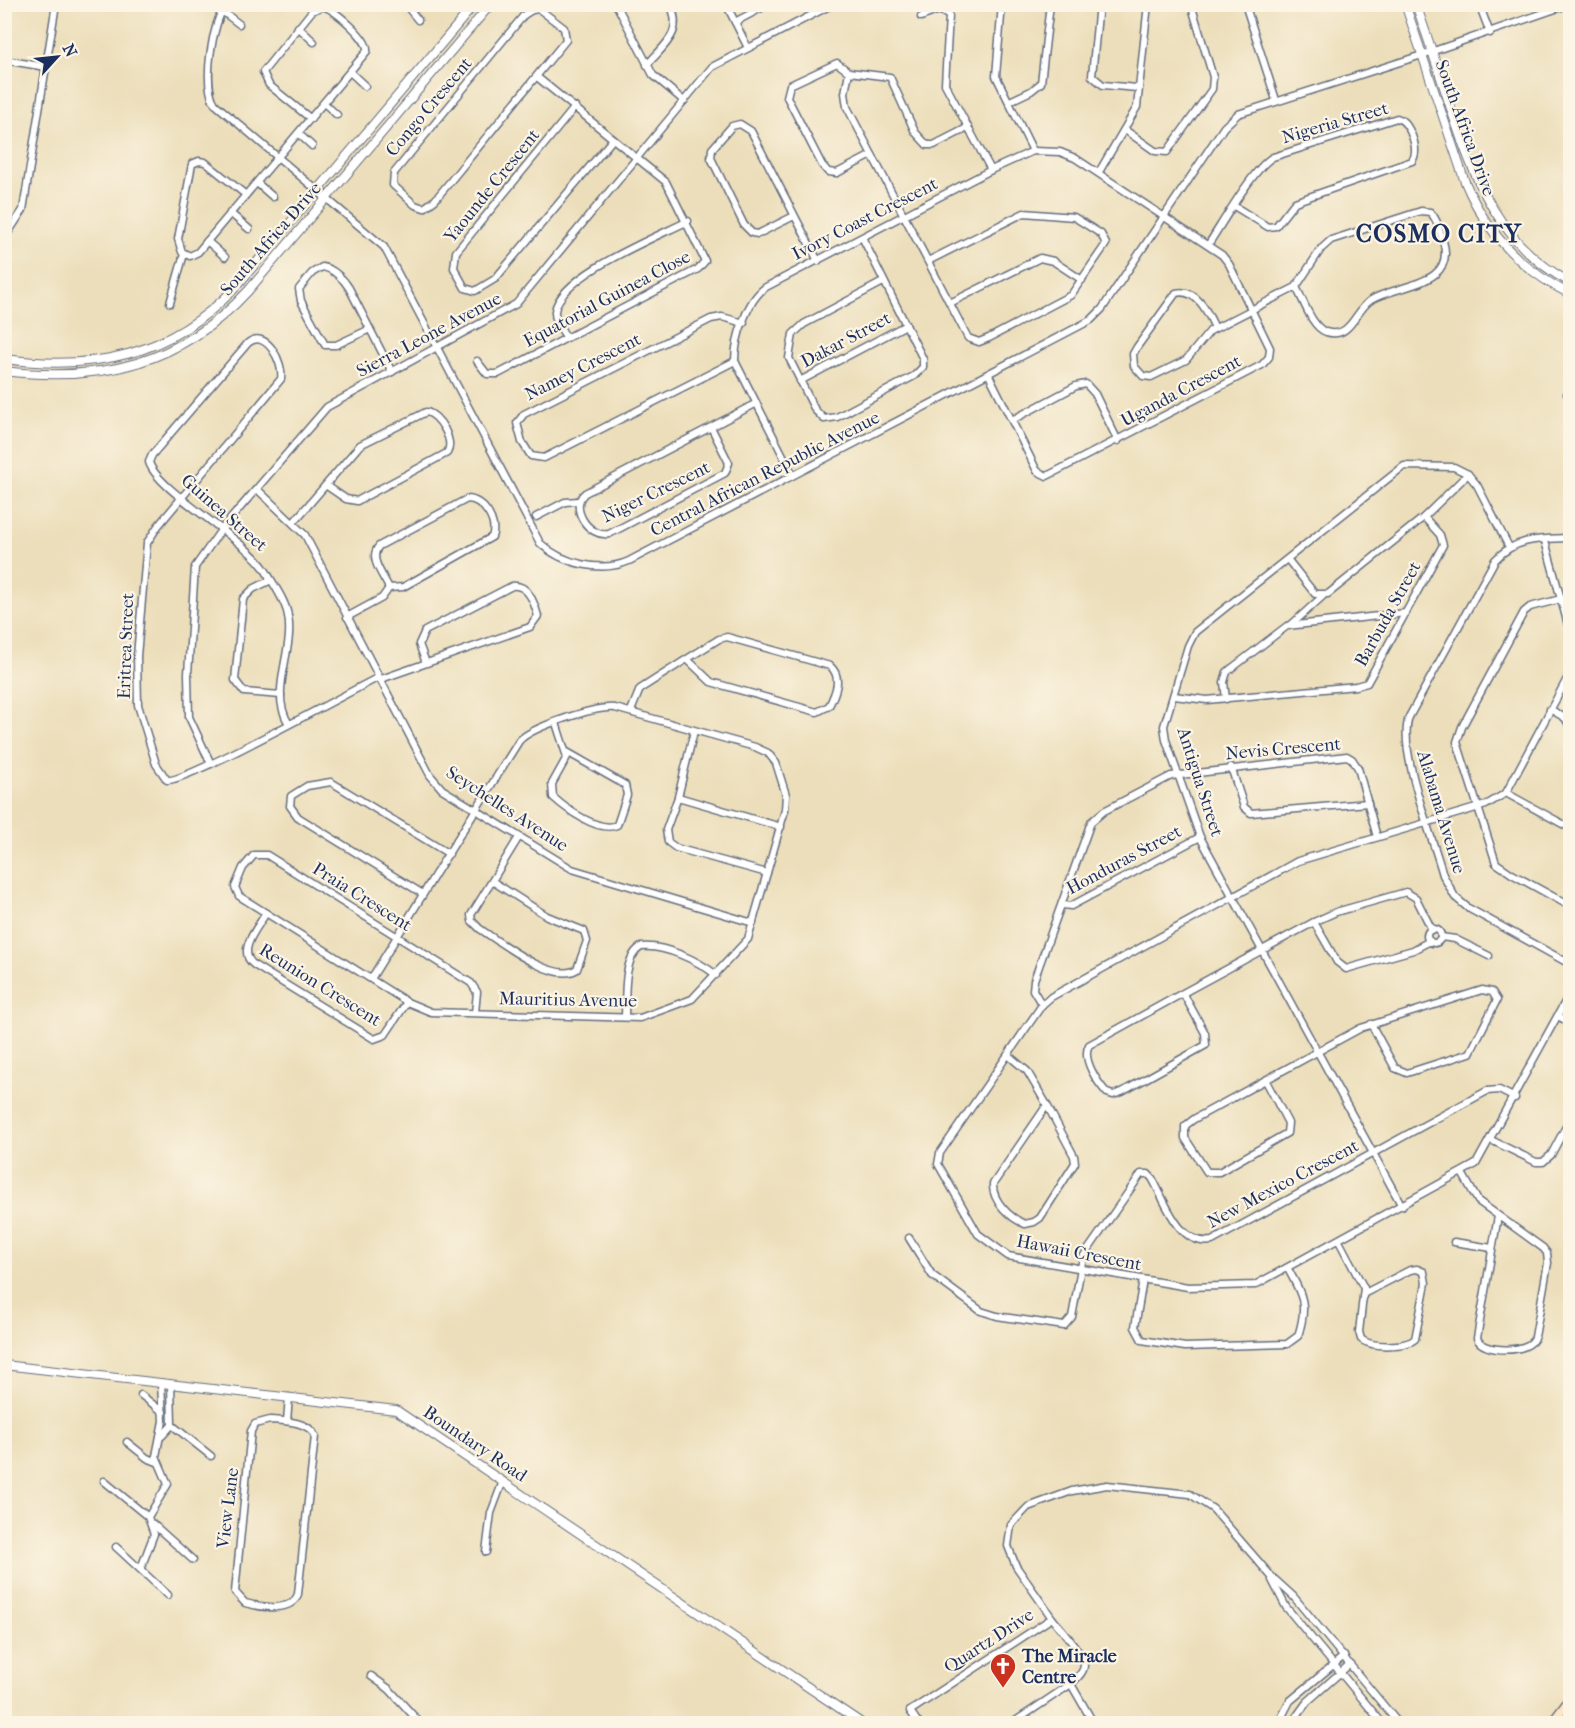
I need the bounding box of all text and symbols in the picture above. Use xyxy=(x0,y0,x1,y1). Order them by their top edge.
north arrow xyxy=(27,27,87,87)
text: N xyxy=(59,41,82,61)
street label: Congo Crescent xyxy=(381,53,477,161)
street label: South Africa Drive xyxy=(1431,57,1499,199)
street label: Nigeria Street xyxy=(1279,98,1391,148)
street label: Yaounde Crescent xyxy=(439,125,545,248)
street label: Ivory Coast Crescent xyxy=(789,173,942,265)
street label: South Africa Drive xyxy=(216,178,326,300)
district label: COSMO CITY xyxy=(1356,220,1522,248)
street label: Equatorial Guinea Close xyxy=(520,246,694,352)
street label: Sierra Leone Avenue xyxy=(353,288,505,382)
street label: Dakar Street xyxy=(798,307,895,372)
street label: Namey Crescent xyxy=(522,328,645,405)
street label: Uganda Crescent xyxy=(1117,350,1245,431)
street label: Central African Republic Avenue xyxy=(647,407,883,541)
street label: Niger Crescent xyxy=(599,457,714,527)
street label: Guinea Street xyxy=(177,470,272,556)
street label: Barbuda Street xyxy=(1351,557,1426,670)
street label: Eritrea Street xyxy=(114,592,138,700)
street label: Antigua Street xyxy=(1172,724,1228,840)
street label: Nevis Crescent xyxy=(1224,733,1342,764)
street label: Alabama Avenue xyxy=(1412,747,1470,876)
street label: Seychelles Avenue xyxy=(442,762,572,856)
street label: Honduras Street xyxy=(1063,821,1186,899)
street label: Praia Crescent xyxy=(308,858,416,936)
street label: Reunion Crescent xyxy=(255,939,385,1031)
street label: Mauritius Avenue xyxy=(499,988,637,1012)
street label: New Mexico Crescent xyxy=(1204,1135,1363,1233)
street label: Hawaii Crescent xyxy=(1015,1231,1144,1276)
street label: Boundary Road xyxy=(419,1402,531,1487)
street label: View Lane xyxy=(212,1466,243,1551)
street label: Quartz Drive xyxy=(940,1604,1038,1678)
place label: The Miracle Centre xyxy=(1021,1646,1117,1688)
church icon: The Miracle Centre xyxy=(988,1651,1018,1689)

